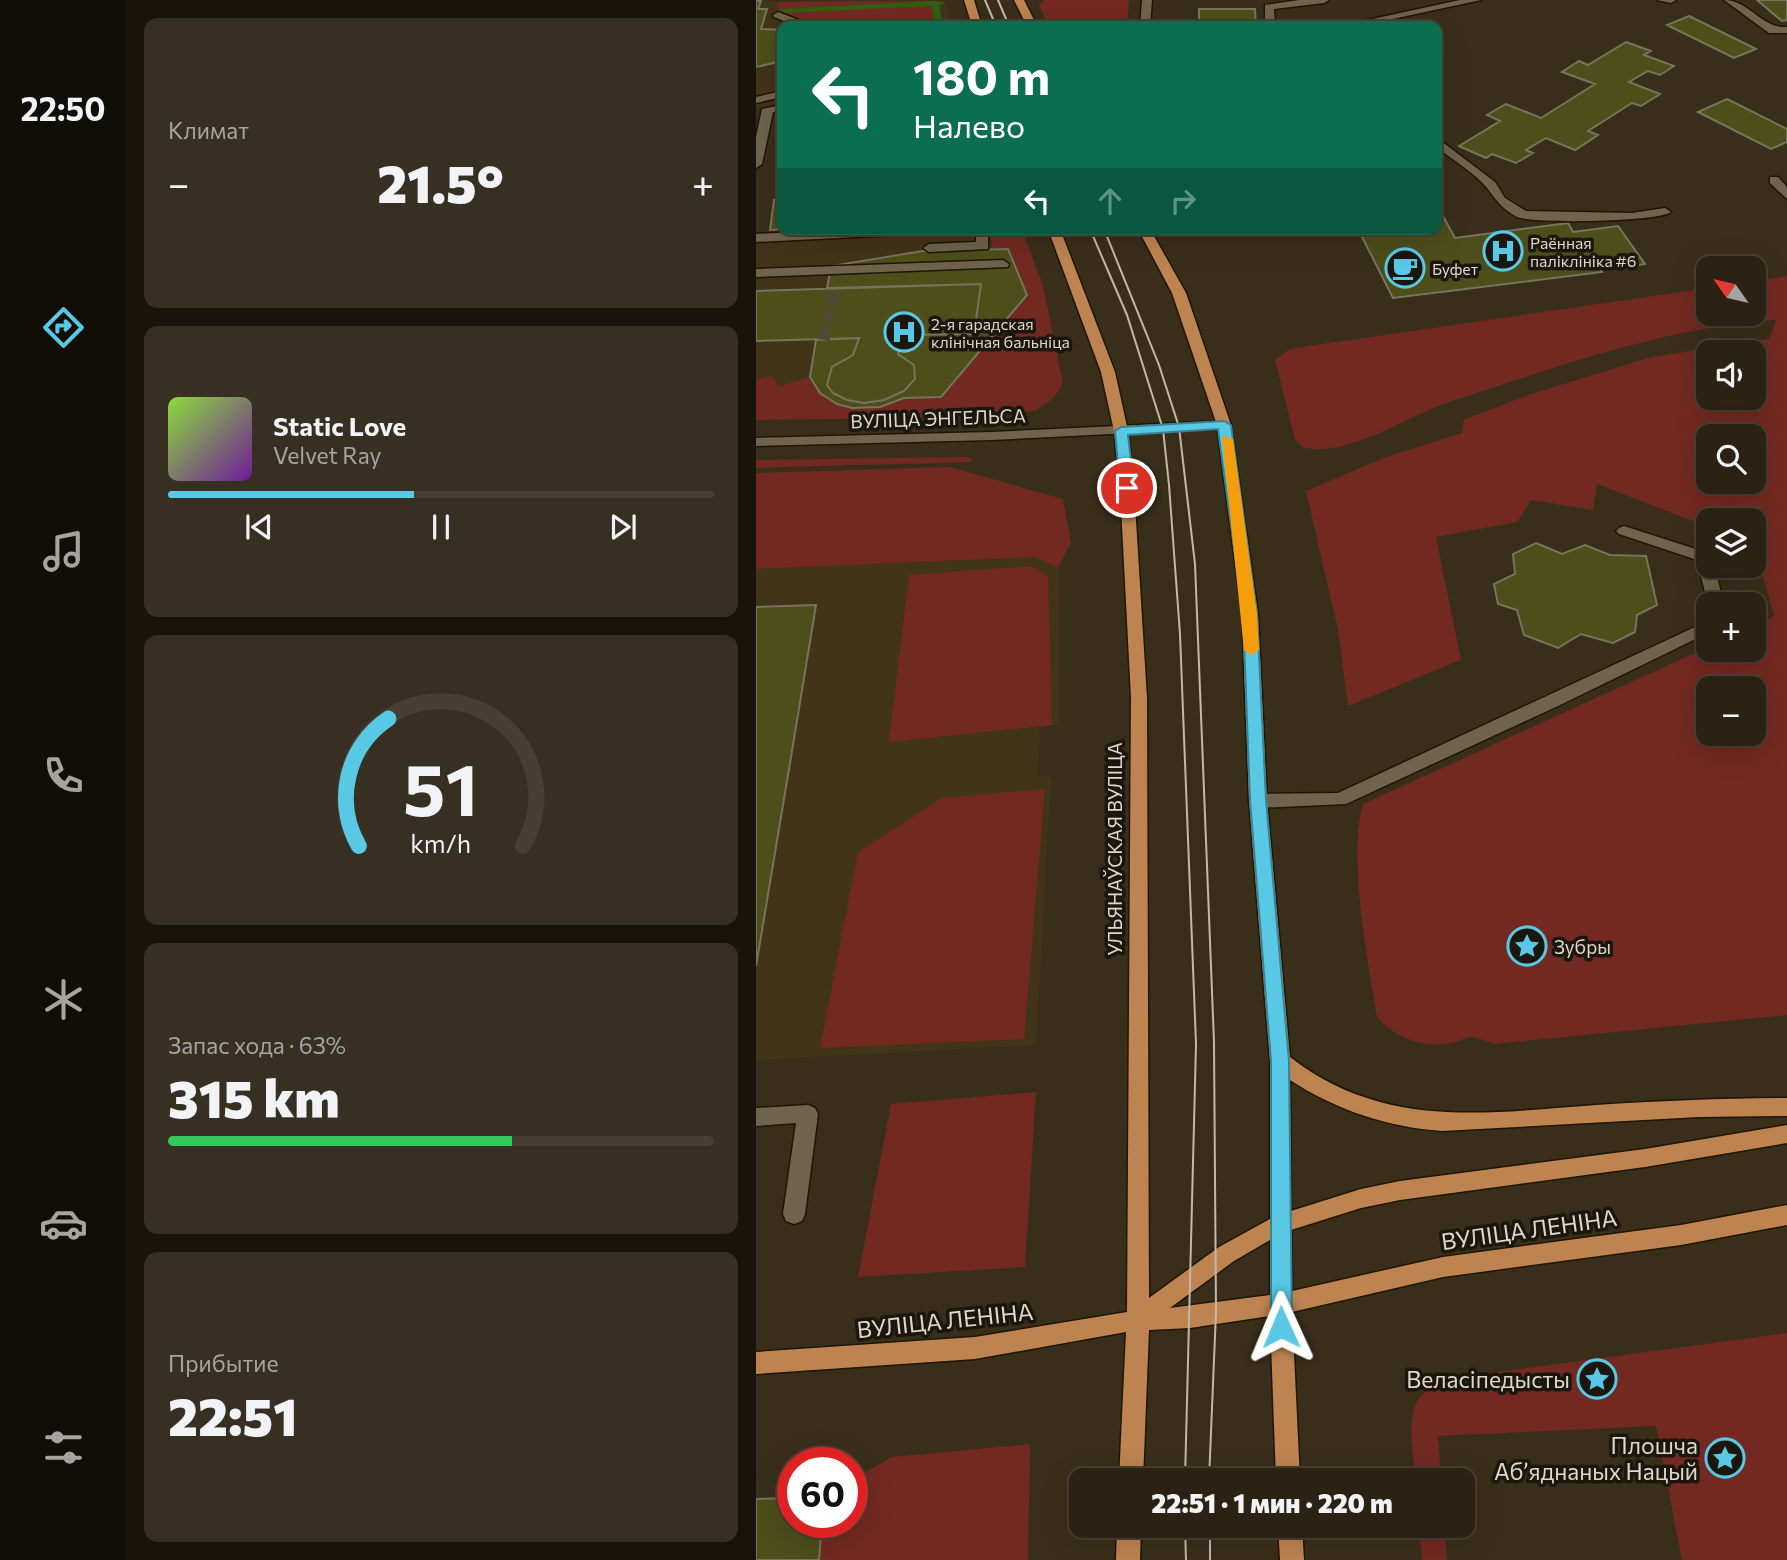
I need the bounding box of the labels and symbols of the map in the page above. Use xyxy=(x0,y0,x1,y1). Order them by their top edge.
hospital icon: Раённая паліклініка #6 xyxy=(1482,230,1524,272)
place label: Раённая паліклініка #6 xyxy=(1530,233,1636,270)
cafe icon: Буфет xyxy=(1384,247,1426,289)
north arrow xyxy=(1696,256,1766,326)
place label: Буфет xyxy=(1432,259,1479,278)
hospital icon: 2-я гарадская клінічная бальніца xyxy=(883,311,925,353)
place label: 2-я гарадская клінічная бальніца xyxy=(931,314,1070,351)
street label: ВУЛІЦА ЭНГЕЛЬСА xyxy=(850,403,1026,433)
pin xyxy=(1097,458,1157,518)
street label: УЛЬЯНАЎСКАЯ ВУЛІЦА xyxy=(1103,742,1126,956)
place icon: Зубры xyxy=(1506,925,1548,967)
place label: Зубры xyxy=(1554,935,1611,958)
street label: ВУЛІЦА ЛЕНІНА xyxy=(1439,1203,1619,1255)
position arrow xyxy=(1244,1290,1318,1364)
street label: ВУЛІЦА ЛЕНІНА xyxy=(855,1297,1035,1343)
place icon: Веласіпедысты xyxy=(1576,1358,1618,1400)
place label: Веласіпедысты xyxy=(1406,1365,1570,1393)
place label: Плошча Абʼяднаных Нацый xyxy=(1494,1431,1698,1485)
place icon: Плошча Абʼяднаных Нацый xyxy=(1704,1437,1746,1479)
speed limit sign: 60 xyxy=(777,1447,868,1538)

